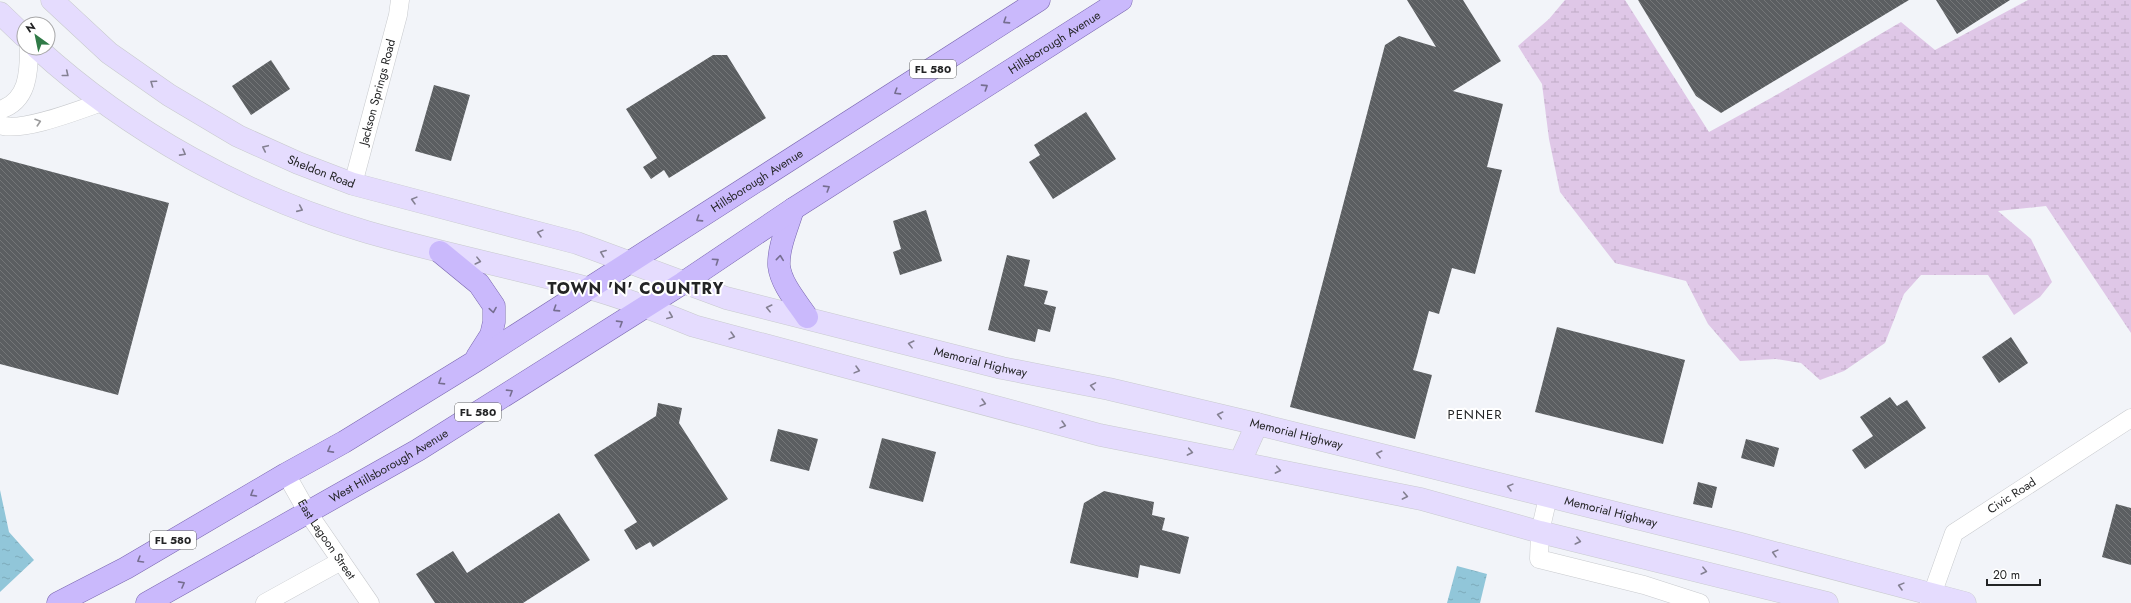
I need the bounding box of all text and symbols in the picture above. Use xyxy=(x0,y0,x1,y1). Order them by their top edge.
street label: Hillsborough Avenue xyxy=(1005,6,1104,79)
north arrow xyxy=(16,16,56,56)
one-way arrow xyxy=(1004,16,1011,23)
text: N xyxy=(23,19,39,37)
street label: Jackson Springs Road xyxy=(354,37,400,149)
road number: FL 580 xyxy=(910,60,956,78)
one-way arrow xyxy=(61,69,68,76)
one-way arrow xyxy=(150,81,157,88)
one-way arrow xyxy=(981,84,988,92)
one-way arrow xyxy=(894,87,901,95)
one-way arrow xyxy=(35,119,42,127)
street label: Hillsborough Avenue xyxy=(707,144,807,217)
one-way arrow xyxy=(262,145,269,153)
one-way arrow xyxy=(179,148,186,155)
street label: Sheldon Road xyxy=(285,150,358,193)
one-way arrow xyxy=(822,186,829,193)
one-way arrow xyxy=(411,196,418,205)
one-way arrow xyxy=(297,204,304,212)
one-way arrow xyxy=(696,214,703,221)
one-way arrow xyxy=(536,230,543,238)
one-way arrow xyxy=(600,250,607,258)
one-way arrow xyxy=(775,255,784,261)
one-way arrow xyxy=(475,256,482,265)
one-way arrow xyxy=(712,258,719,266)
district label: TOWN 'N' COUNTRY xyxy=(548,277,724,300)
one-way arrow xyxy=(553,304,560,312)
one-way arrow xyxy=(766,304,773,313)
one-way arrow xyxy=(488,307,497,314)
one-way arrow xyxy=(666,312,673,320)
one-way arrow xyxy=(616,320,623,328)
one-way arrow xyxy=(728,332,735,340)
one-way arrow xyxy=(907,340,914,348)
street label: Memorial Highway xyxy=(932,342,1029,382)
one-way arrow xyxy=(854,365,861,373)
one-way arrow xyxy=(438,378,445,385)
one-way arrow xyxy=(1090,382,1096,391)
one-way arrow xyxy=(506,389,513,397)
one-way arrow xyxy=(979,398,986,407)
road number: FL 580 xyxy=(455,403,501,421)
district label: PENNER xyxy=(1448,405,1502,424)
one-way arrow xyxy=(1216,411,1223,419)
street label: Memorial Highway xyxy=(1248,414,1346,454)
one-way arrow xyxy=(1060,420,1067,429)
street label: West Hillsborough Avenue xyxy=(326,424,452,507)
one-way arrow xyxy=(327,445,334,452)
one-way arrow xyxy=(1187,448,1194,456)
one-way arrow xyxy=(1375,450,1382,458)
one-way arrow xyxy=(1275,465,1281,473)
street label: Civic Road xyxy=(1984,473,2040,518)
one-way arrow xyxy=(1507,484,1514,492)
one-way arrow xyxy=(250,489,257,497)
one-way arrow xyxy=(1402,491,1408,499)
street label: Memorial Highway xyxy=(1563,492,1660,532)
street label: East Lagoon Street xyxy=(293,496,360,583)
road number: FL 580 xyxy=(150,531,196,549)
one-way arrow xyxy=(1574,536,1581,545)
one-way arrow xyxy=(1772,549,1779,558)
one-way arrow xyxy=(137,555,144,562)
scale bar xyxy=(1987,561,2040,587)
text: 20 m xyxy=(1993,566,2020,584)
one-way arrow xyxy=(1701,567,1708,575)
one-way arrow xyxy=(178,581,185,588)
one-way arrow xyxy=(1897,582,1904,591)

